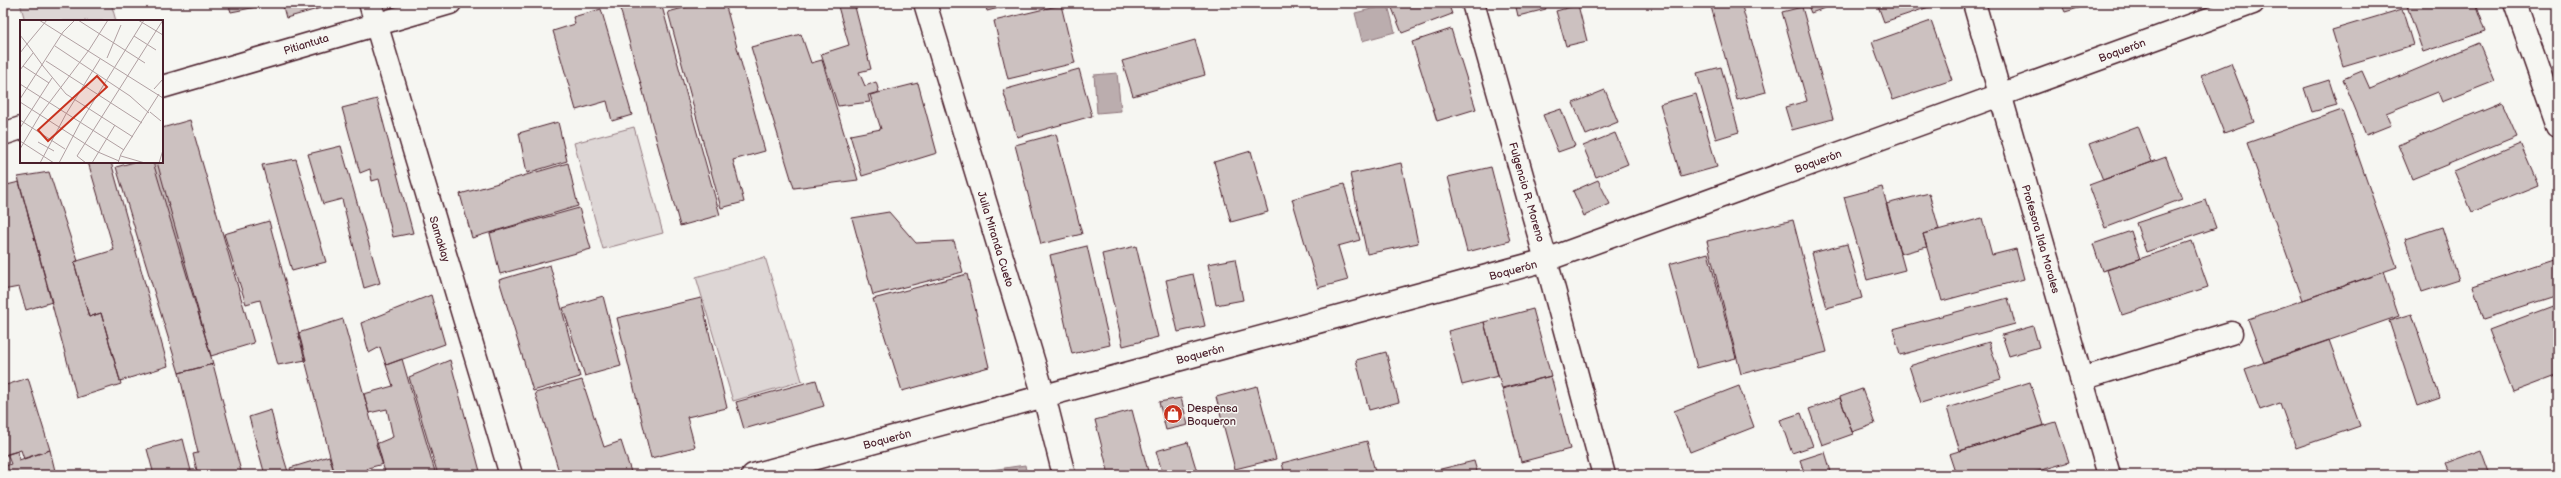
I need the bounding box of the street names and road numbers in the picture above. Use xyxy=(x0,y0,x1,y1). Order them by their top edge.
street label: Pitiantuta xyxy=(282,31,330,58)
street label: Boquerón xyxy=(2097,36,2147,65)
street label: Fulgencio R. Moreno xyxy=(1506,141,1547,243)
street label: Boquerón xyxy=(1793,147,1843,176)
street label: Profesora Ilda Morales xyxy=(2019,183,2062,295)
street label: Julia Miranda Cueto xyxy=(975,190,1016,289)
street label: Samaklay xyxy=(426,215,453,264)
street label: Boquerón xyxy=(1488,258,1539,283)
street label: Boquerón xyxy=(1175,342,1226,367)
street label: Boquerón xyxy=(862,427,913,452)

